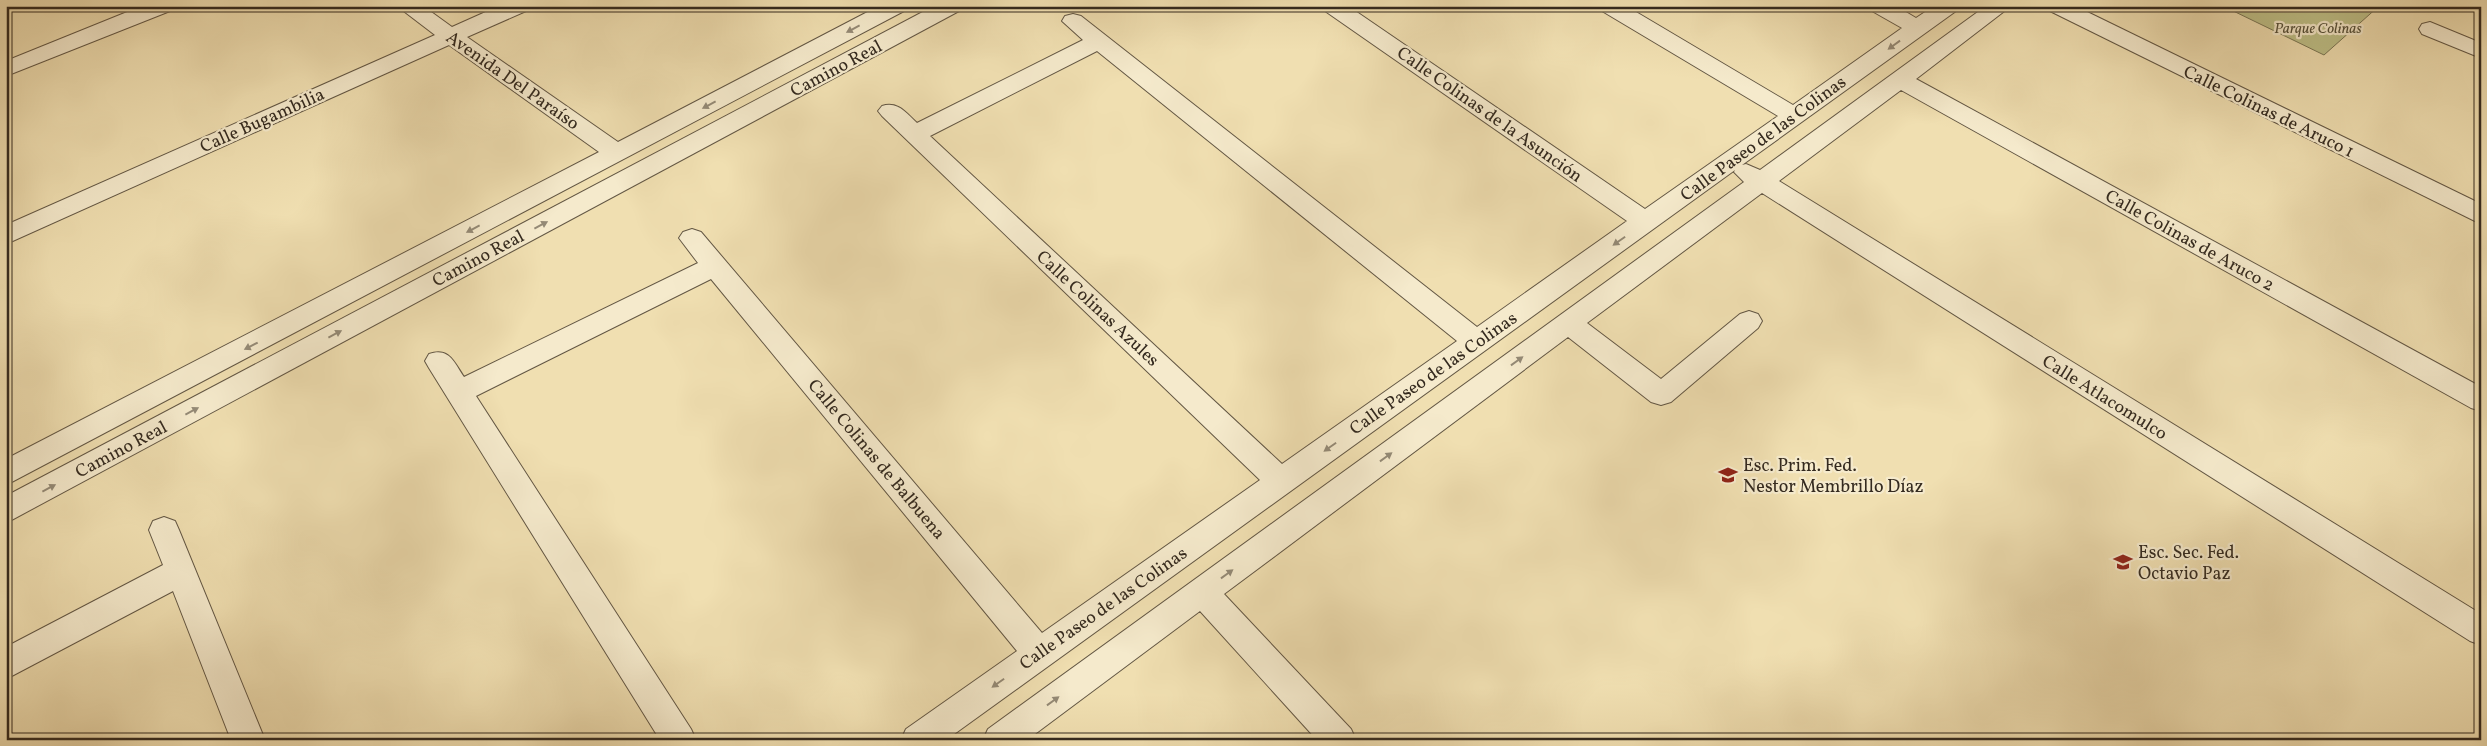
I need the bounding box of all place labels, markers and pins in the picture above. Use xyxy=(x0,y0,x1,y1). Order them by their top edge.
place label: Esc. Prim. Fed. Nestor Membrillo Díaz xyxy=(1743,454,1924,500)
school or university icon: Esc. Prim. Fed. Nestor Membrillo Díaz xyxy=(1717,464,1739,486)
place label: Esc. Sec. Fed. Octavio Paz xyxy=(2138,541,2239,587)
school or university icon: Esc. Sec. Fed. Octavio Paz xyxy=(2112,551,2134,573)

